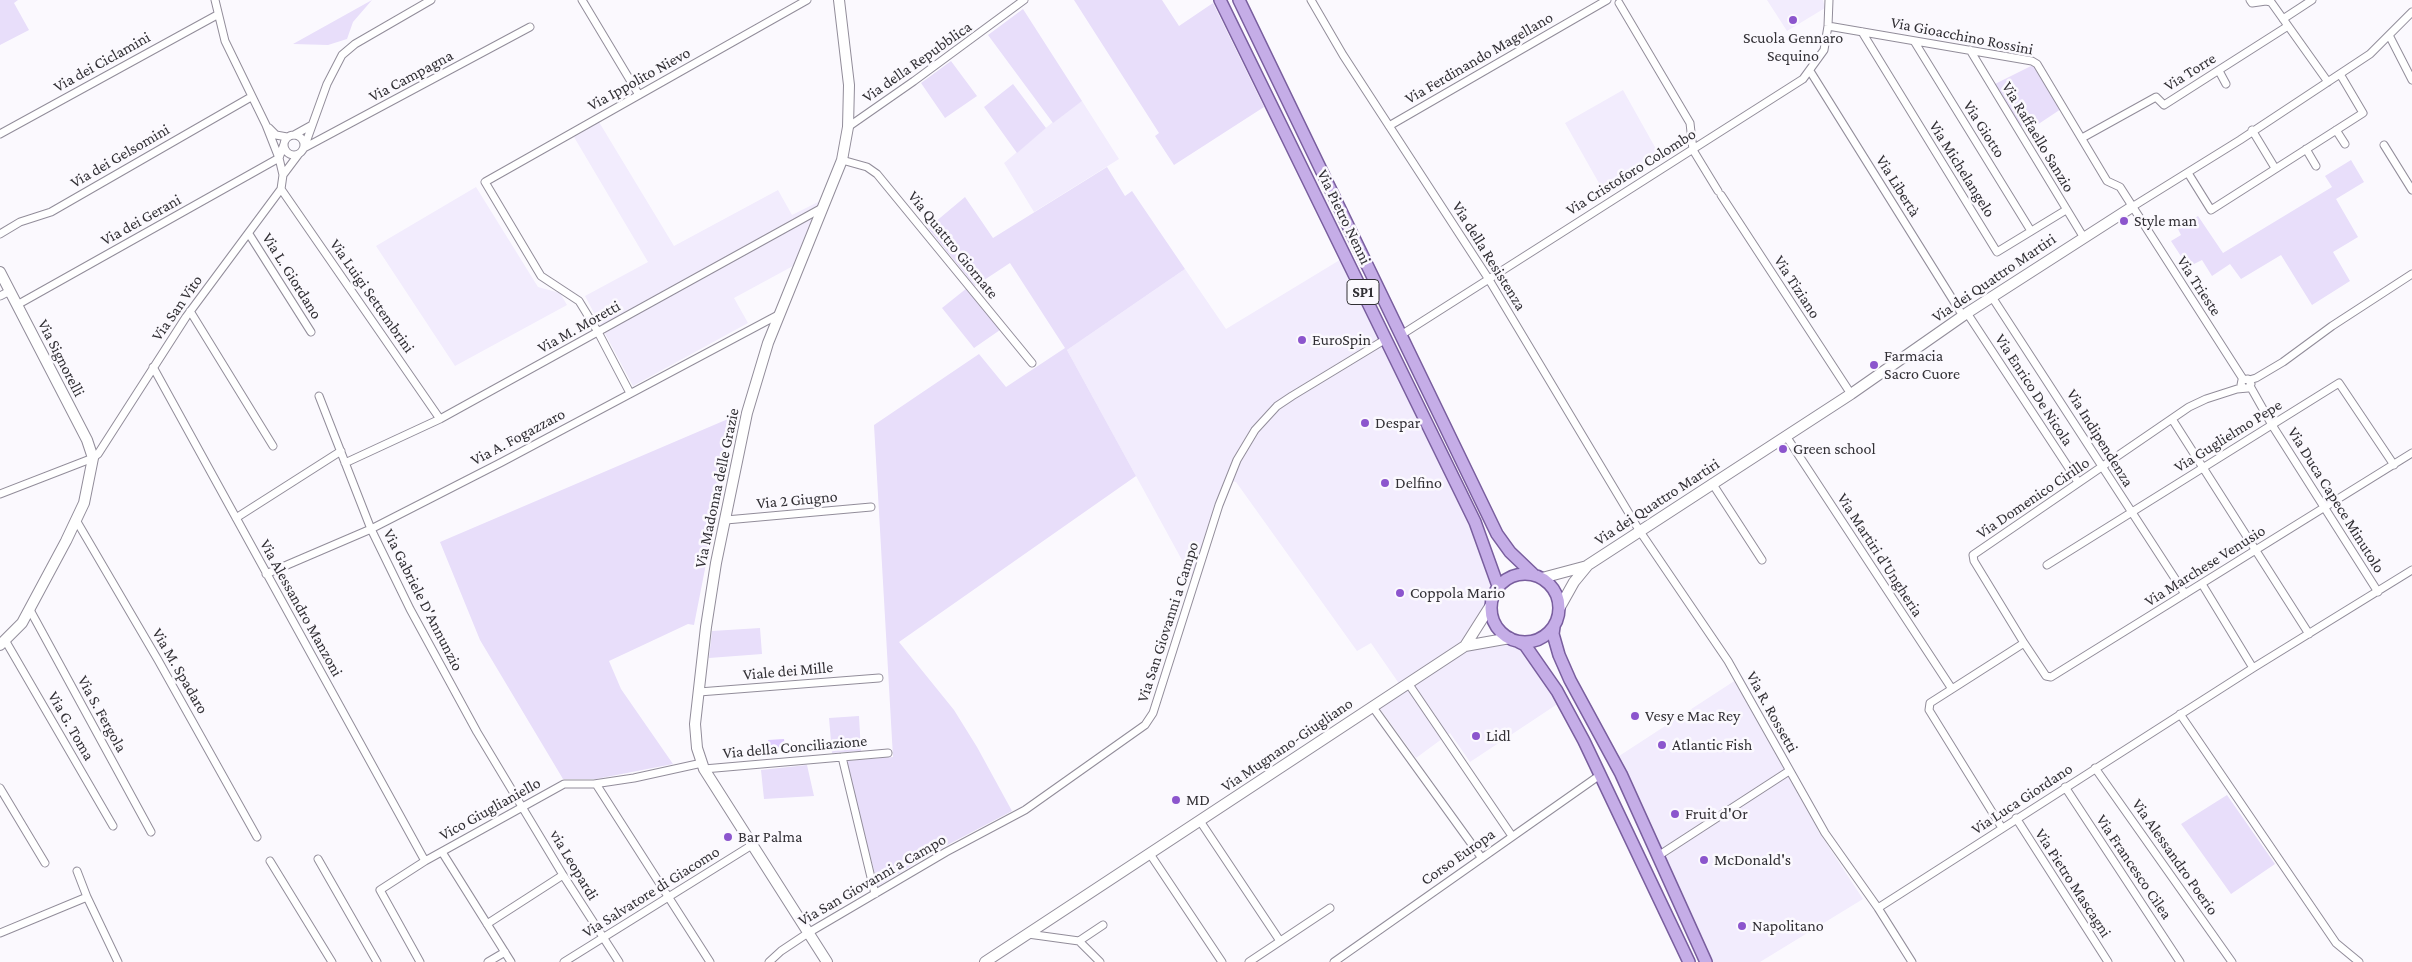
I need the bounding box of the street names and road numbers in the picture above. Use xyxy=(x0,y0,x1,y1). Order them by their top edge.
street label: Via Ferdinando Magellano xyxy=(1402,8,1556,108)
street label: Via Gioacchino Rossini xyxy=(1889,13,2035,59)
street label: Via della Repubblica xyxy=(859,17,975,107)
street label: Via dei Ciclamini xyxy=(50,27,154,97)
street label: Via Ippolito Nievo xyxy=(584,43,694,115)
street label: Via Campagna xyxy=(366,46,456,106)
street label: Via Torre xyxy=(2161,49,2219,95)
street label: Via Raffaello Sanzio xyxy=(1998,78,2078,196)
street label: Via Giotto xyxy=(1959,97,2009,161)
street label: Via Michelangelo xyxy=(1925,117,1999,221)
street label: Via dei Gelsomini xyxy=(67,120,173,192)
street label: Via Cristoforo Colombo xyxy=(1563,124,1699,220)
street label: Via Libertà xyxy=(1872,152,1924,220)
street label: Via Pietro Nenni xyxy=(1313,166,1375,268)
street label: Via Quattro Giornate xyxy=(904,187,1002,303)
street label: Via dei Gerani xyxy=(98,190,184,250)
street label: Via della Resistenza xyxy=(1448,198,1530,314)
street label: Via L. Giordano xyxy=(258,229,326,323)
street label: Via dei Quattro Martiri xyxy=(1928,229,2060,327)
street label: Via Luigi Settembrini xyxy=(326,235,418,357)
street label: Via Tiziano xyxy=(1770,252,1824,322)
street label: Via Trieste xyxy=(2173,252,2225,320)
street label: Via San Vito xyxy=(147,271,207,345)
road number: SP1 xyxy=(1347,280,1379,304)
street label: Via M. Moretti xyxy=(534,296,624,358)
street label: Via Signorelli xyxy=(33,316,89,400)
street label: Via Enrico De Nicola xyxy=(1991,330,2077,450)
street label: Via Indipendenza xyxy=(2062,386,2138,490)
street label: Via Guglielmo Pepe xyxy=(2171,395,2285,477)
street label: Via A. Fogazzaro xyxy=(468,404,568,470)
street label: Via Madonna delle Grazie xyxy=(691,406,743,570)
street label: Via Duca Capece Minutolo xyxy=(2283,424,2389,576)
street label: Via Domenico Cirillo xyxy=(1973,453,2093,543)
street label: Via dei Quattro Martiri xyxy=(1591,454,1723,550)
street label: Via 2 Giugno xyxy=(756,487,838,513)
street label: Via Martiri d'Ungheria xyxy=(1833,489,1927,621)
street label: Via Marchese Venusio xyxy=(2141,521,2269,611)
street label: Via Gabriele D'Annunzio xyxy=(379,526,467,674)
street label: Via Alessandro Manzoni xyxy=(255,536,347,680)
street label: Via San Giovanni a Campo xyxy=(1133,539,1203,705)
street label: Via M. Spadaro xyxy=(148,625,212,717)
street label: Viale dei Mille xyxy=(742,658,834,684)
street label: Via R. Rossetti xyxy=(1742,668,1802,756)
street label: Via S. Fergola xyxy=(73,672,131,756)
street label: Via G. Toma xyxy=(44,688,98,764)
street label: Via Mugnano-Giugliano xyxy=(1218,694,1356,796)
street label: Via della Conciliazione xyxy=(722,731,868,763)
street label: Via Luca Giordano xyxy=(1968,759,2076,839)
street label: Vico Giuglianiello xyxy=(436,773,544,845)
street label: Via Alessandro Poerio xyxy=(2128,795,2222,919)
street label: Via Francesco Cilea xyxy=(2092,811,2176,923)
street label: Corso Europa xyxy=(1417,824,1499,890)
street label: Via Pietro Mascagni xyxy=(2031,825,2115,941)
street label: via Leopardi xyxy=(546,826,602,904)
street label: Via San Giovanni a Campo xyxy=(795,830,949,930)
street label: Via Salvatore di Giacomo xyxy=(579,842,723,942)

